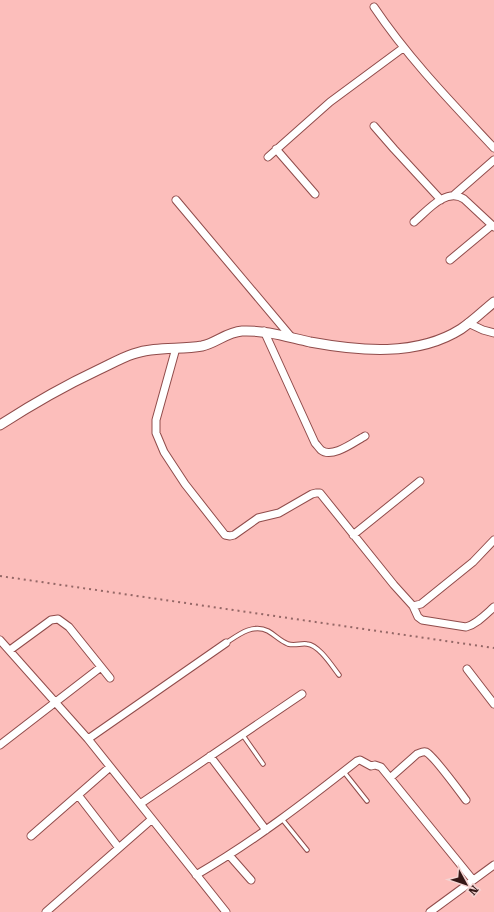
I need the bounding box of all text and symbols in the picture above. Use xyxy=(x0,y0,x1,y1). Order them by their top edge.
north arrow xyxy=(446,864,486,904)
text: N xyxy=(465,883,481,898)

